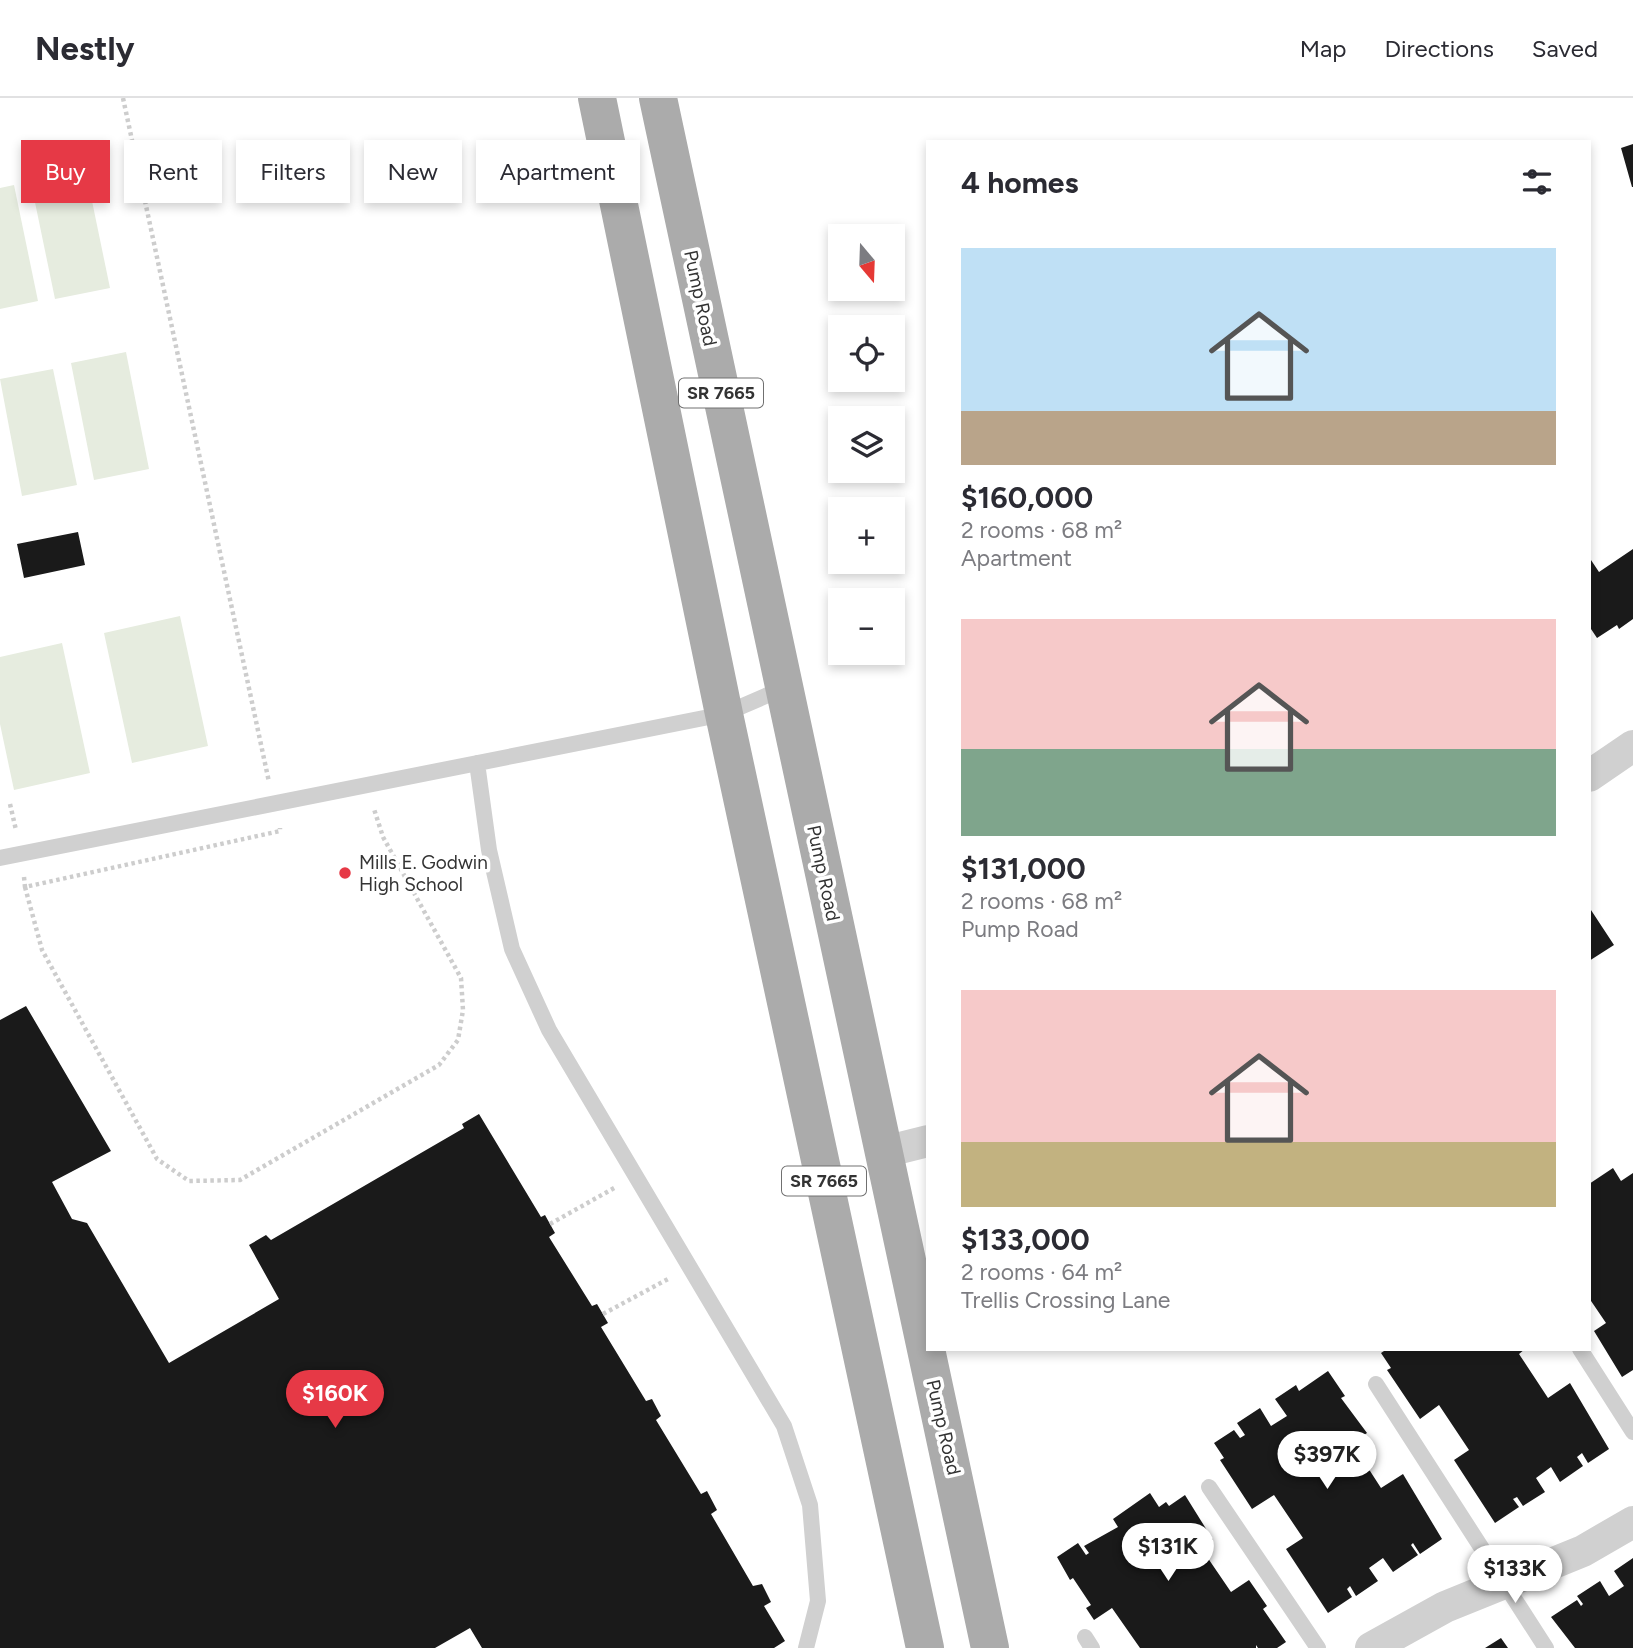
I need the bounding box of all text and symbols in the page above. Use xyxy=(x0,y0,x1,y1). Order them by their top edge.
text: Nestly xyxy=(35,29,135,68)
text: Map xyxy=(1300,34,1346,63)
text: Directions xyxy=(1384,34,1494,63)
text: Saved xyxy=(1532,34,1598,63)
chip: Buy xyxy=(21,140,110,203)
chip: Rent xyxy=(124,140,222,203)
chip: Filters xyxy=(236,140,350,203)
chip: New xyxy=(364,140,462,203)
chip: Apartment xyxy=(476,140,640,203)
icon: filters xyxy=(1518,163,1556,201)
text: 4 homes xyxy=(961,164,1078,201)
north arrow xyxy=(828,224,905,301)
map controls xyxy=(828,224,905,665)
street label: Pump Road xyxy=(679,248,722,348)
icon: home xyxy=(1196,293,1322,419)
button: locate xyxy=(828,315,905,392)
road number: SR 7665 xyxy=(679,379,763,408)
button: layers xyxy=(828,406,905,483)
text: $160,000 xyxy=(961,479,1093,516)
button: + xyxy=(828,497,905,574)
text: 2 rooms · 68 m² xyxy=(961,516,1122,544)
text: Apartment xyxy=(961,544,1072,572)
button: − xyxy=(828,588,905,665)
icon: home xyxy=(1196,664,1322,790)
street label: Pump Road xyxy=(802,823,845,923)
text: $131,000 xyxy=(961,850,1086,887)
place label: Mills E. Godwin High School xyxy=(359,851,488,896)
marker: Mills E. Godwin High School xyxy=(337,865,353,881)
text: 2 rooms · 68 m² xyxy=(961,887,1122,915)
text: Pump Road xyxy=(961,915,1079,943)
icon: home xyxy=(1196,1035,1322,1161)
road number: SR 7665 xyxy=(782,1166,866,1196)
text: $133,000 xyxy=(961,1221,1090,1258)
text: 2 rooms · 64 m² xyxy=(961,1258,1122,1286)
text: Trellis Crossing Lane xyxy=(961,1286,1170,1314)
pin: $160K xyxy=(286,1370,384,1430)
street label: Pump Road xyxy=(921,1377,966,1477)
text: $160K xyxy=(302,1379,368,1407)
pin: $397K xyxy=(1278,1432,1376,1491)
text: $397K xyxy=(1294,1440,1360,1468)
pin: $131K xyxy=(1119,1524,1217,1583)
text: $131K xyxy=(1138,1532,1198,1560)
pin: $133K xyxy=(1466,1546,1564,1605)
text: $133K xyxy=(1483,1554,1547,1582)

